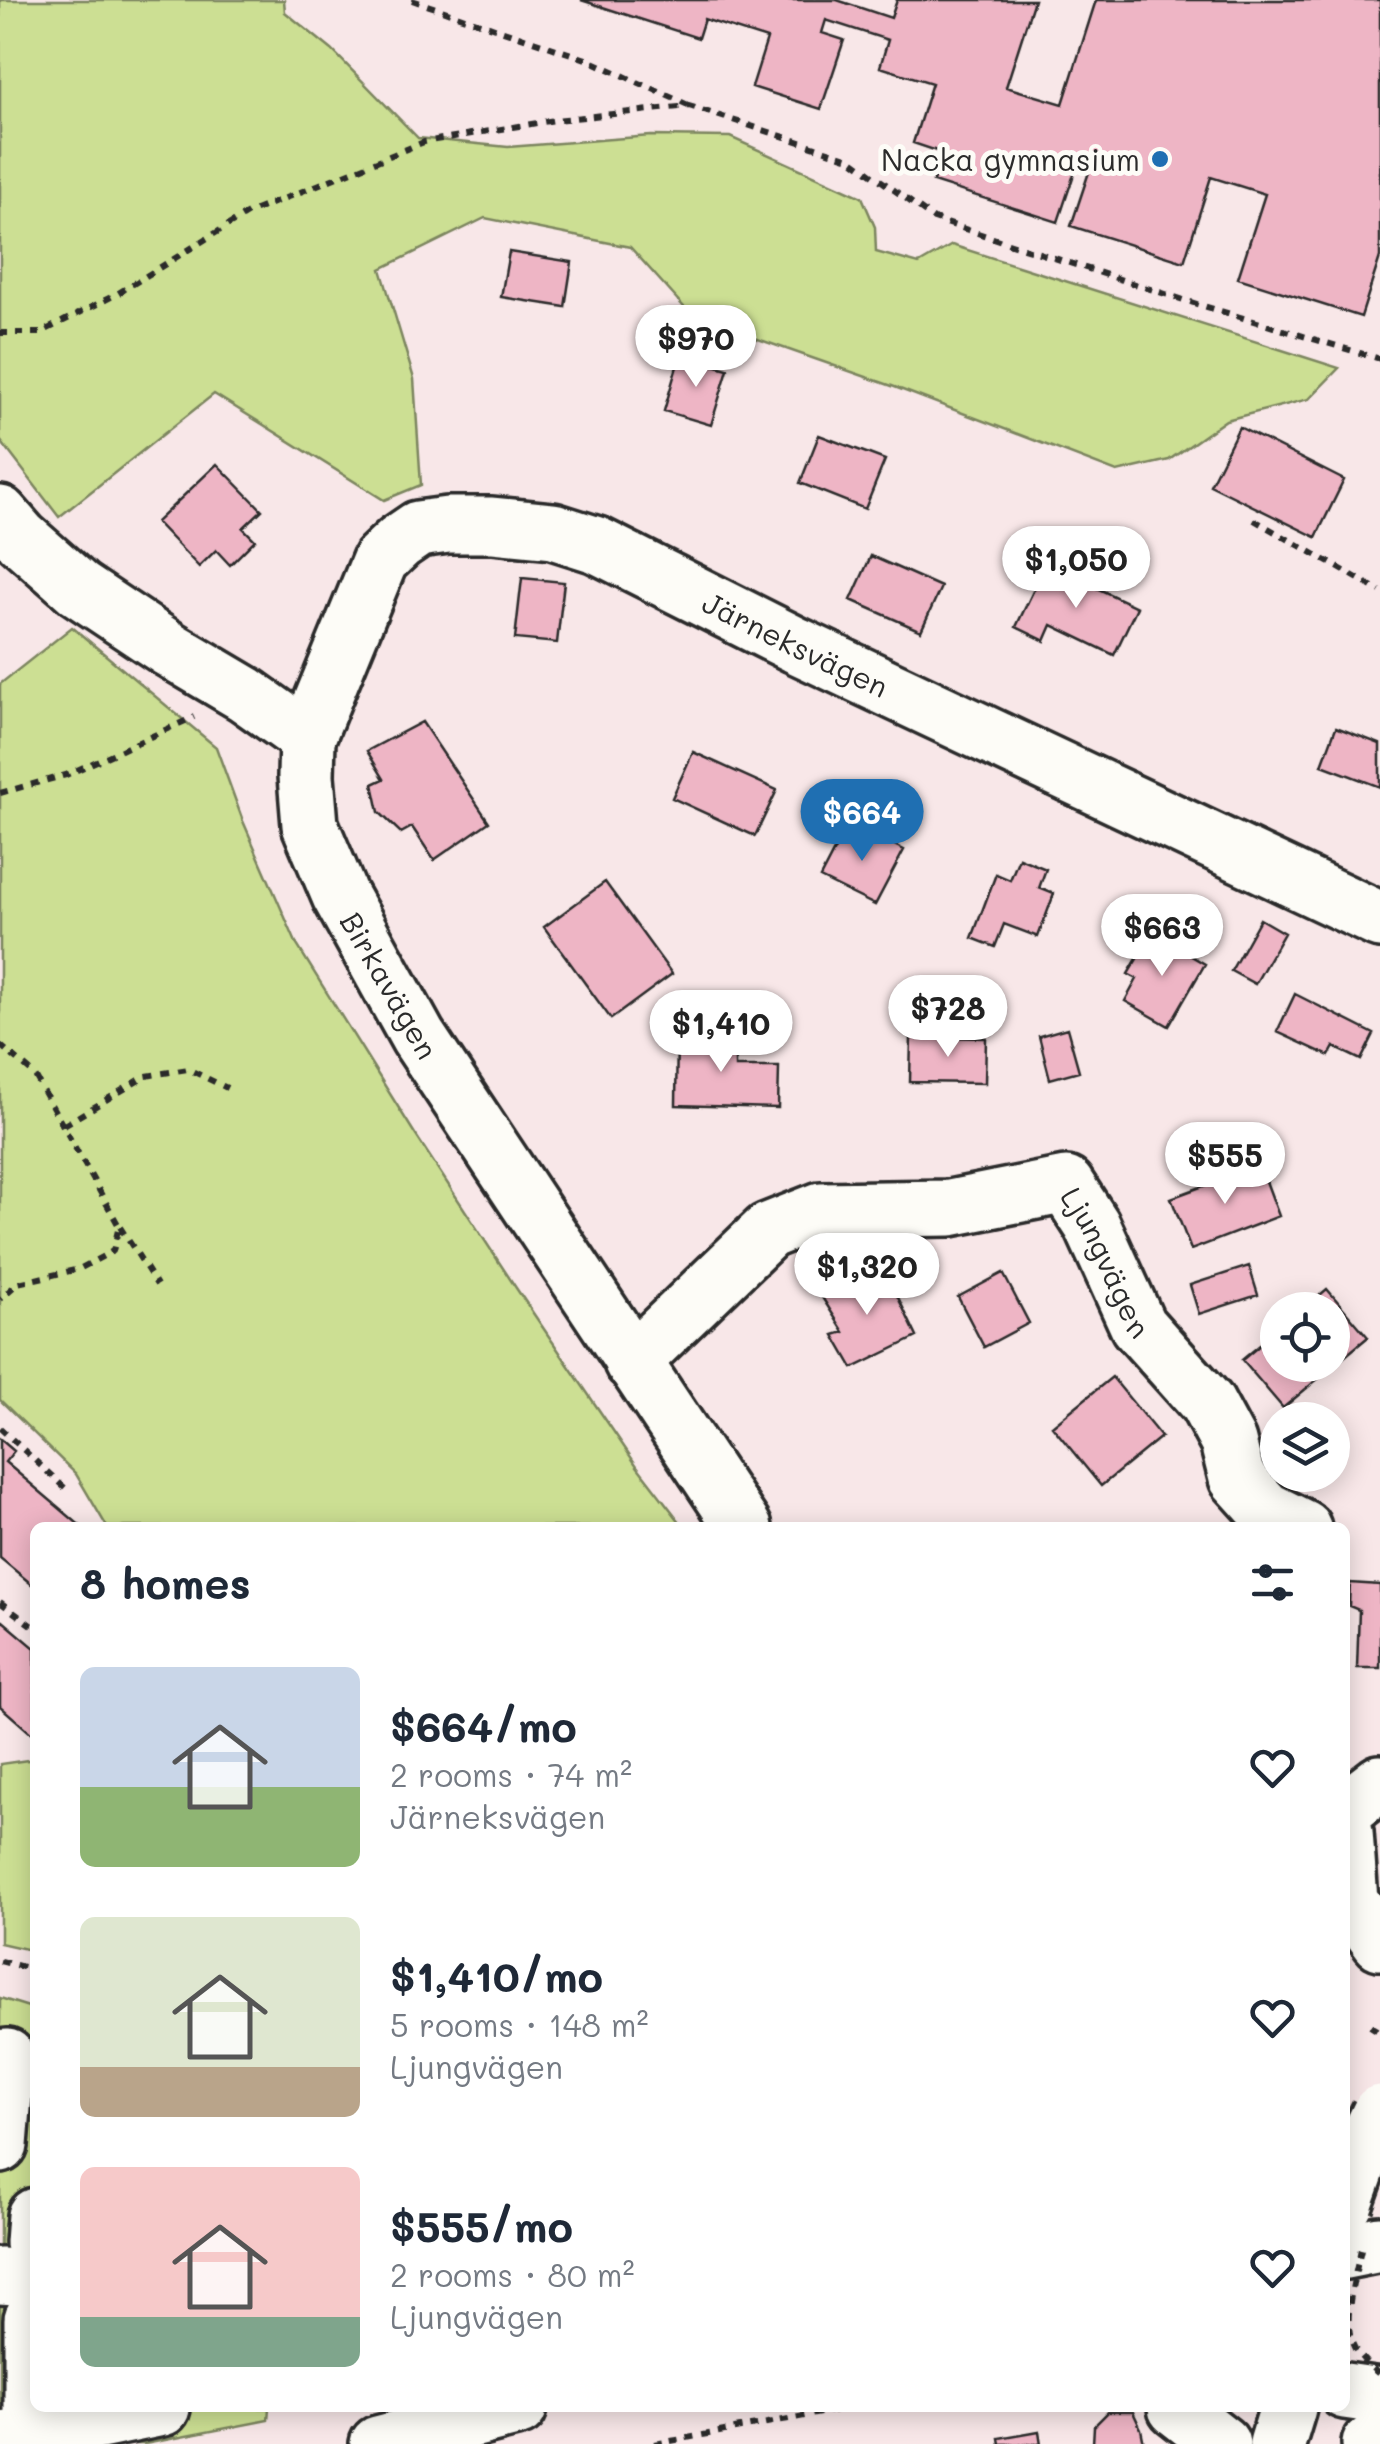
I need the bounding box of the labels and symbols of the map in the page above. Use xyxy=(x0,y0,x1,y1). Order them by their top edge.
place label: Nacka gymnasium xyxy=(881,139,1140,179)
marker: Nacka gymnasium xyxy=(1149,148,1171,170)
pin: $970 xyxy=(637,305,755,390)
pin: $1,050 xyxy=(995,526,1157,611)
street label: Järneksvägen xyxy=(696,581,895,706)
pin: $664 xyxy=(803,779,921,864)
pin: $663 xyxy=(1103,894,1221,979)
street label: Birkavägen xyxy=(332,904,448,1066)
pin: $728 xyxy=(889,975,1007,1060)
pin: $1,410 xyxy=(640,990,802,1075)
pin: $555 xyxy=(1166,1122,1284,1207)
street label: Ljungvägen xyxy=(1052,1179,1159,1346)
pin: $1,320 xyxy=(786,1233,948,1318)

